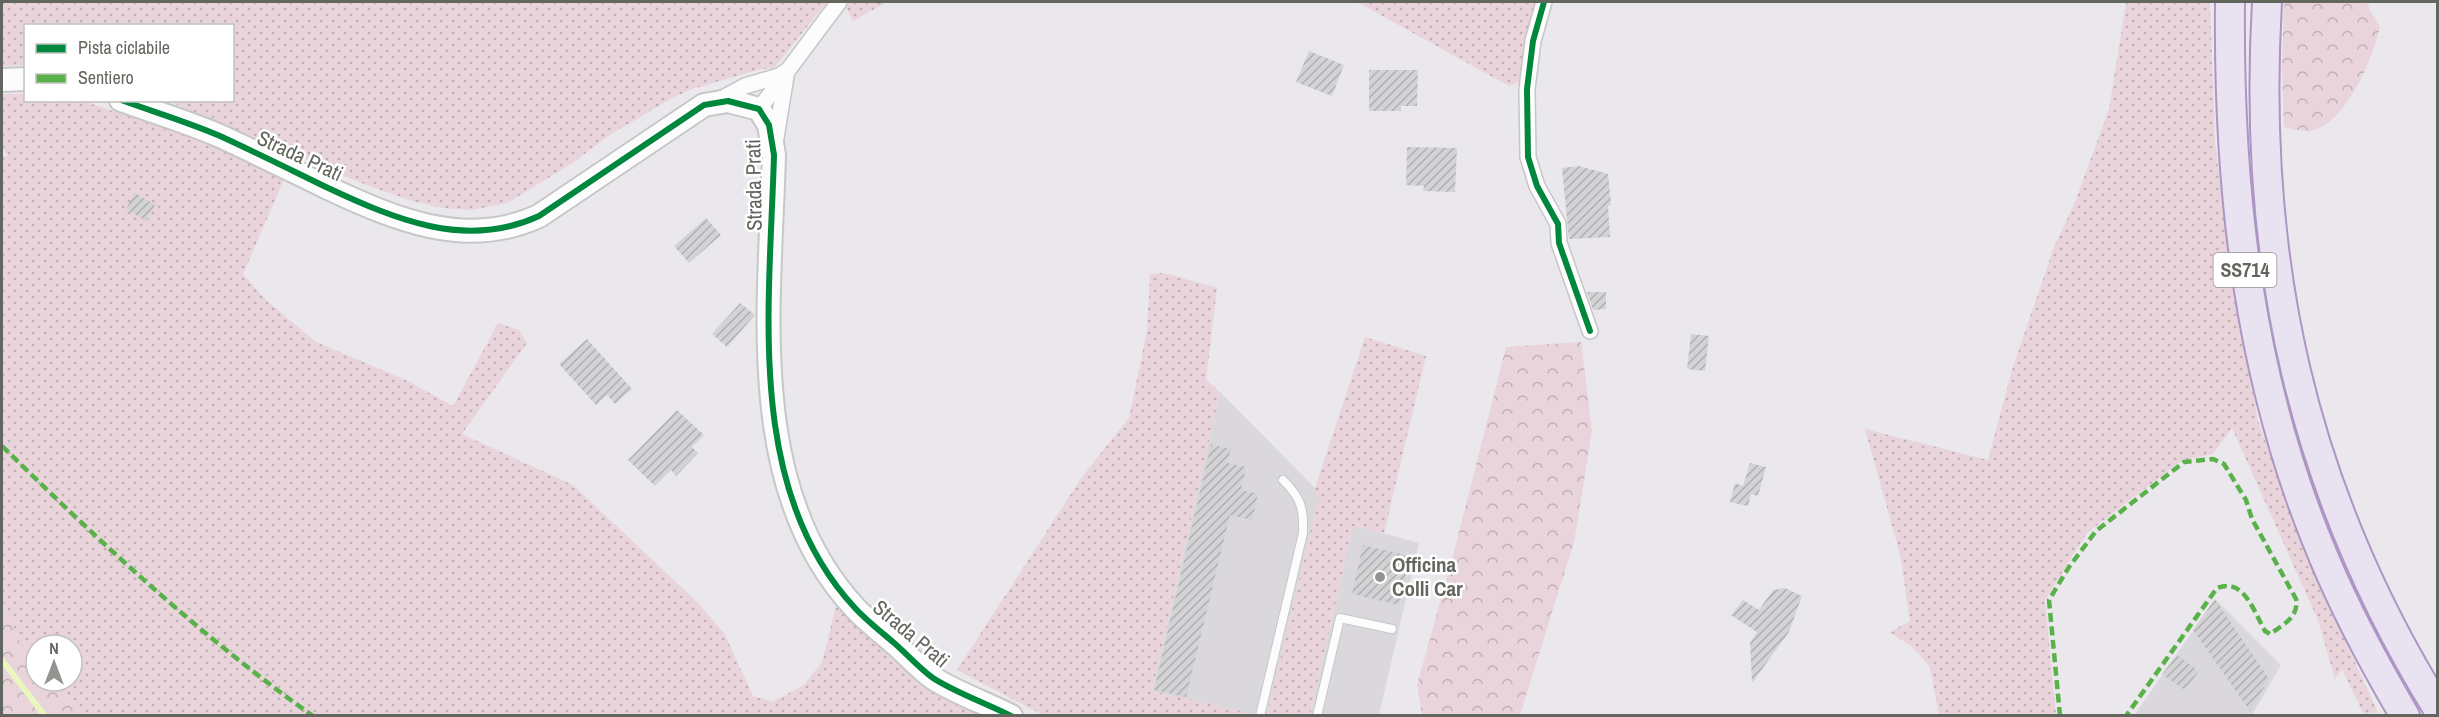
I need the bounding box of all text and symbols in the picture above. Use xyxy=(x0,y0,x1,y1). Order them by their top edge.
legend xyxy=(24,24,234,102)
text: Pista ciclabile xyxy=(78,35,170,60)
text: Sentiero xyxy=(78,65,134,90)
street label: Strada Prati xyxy=(252,123,348,188)
street label: Strada Prati xyxy=(738,139,769,231)
road number: SS714 xyxy=(2214,253,2276,287)
place label: Officina Colli Car xyxy=(1392,550,1463,603)
marker: Officina Colli Car xyxy=(1373,570,1387,584)
street label: Strada Prati xyxy=(867,593,956,674)
north arrow xyxy=(24,633,84,693)
text: N xyxy=(49,637,59,659)

